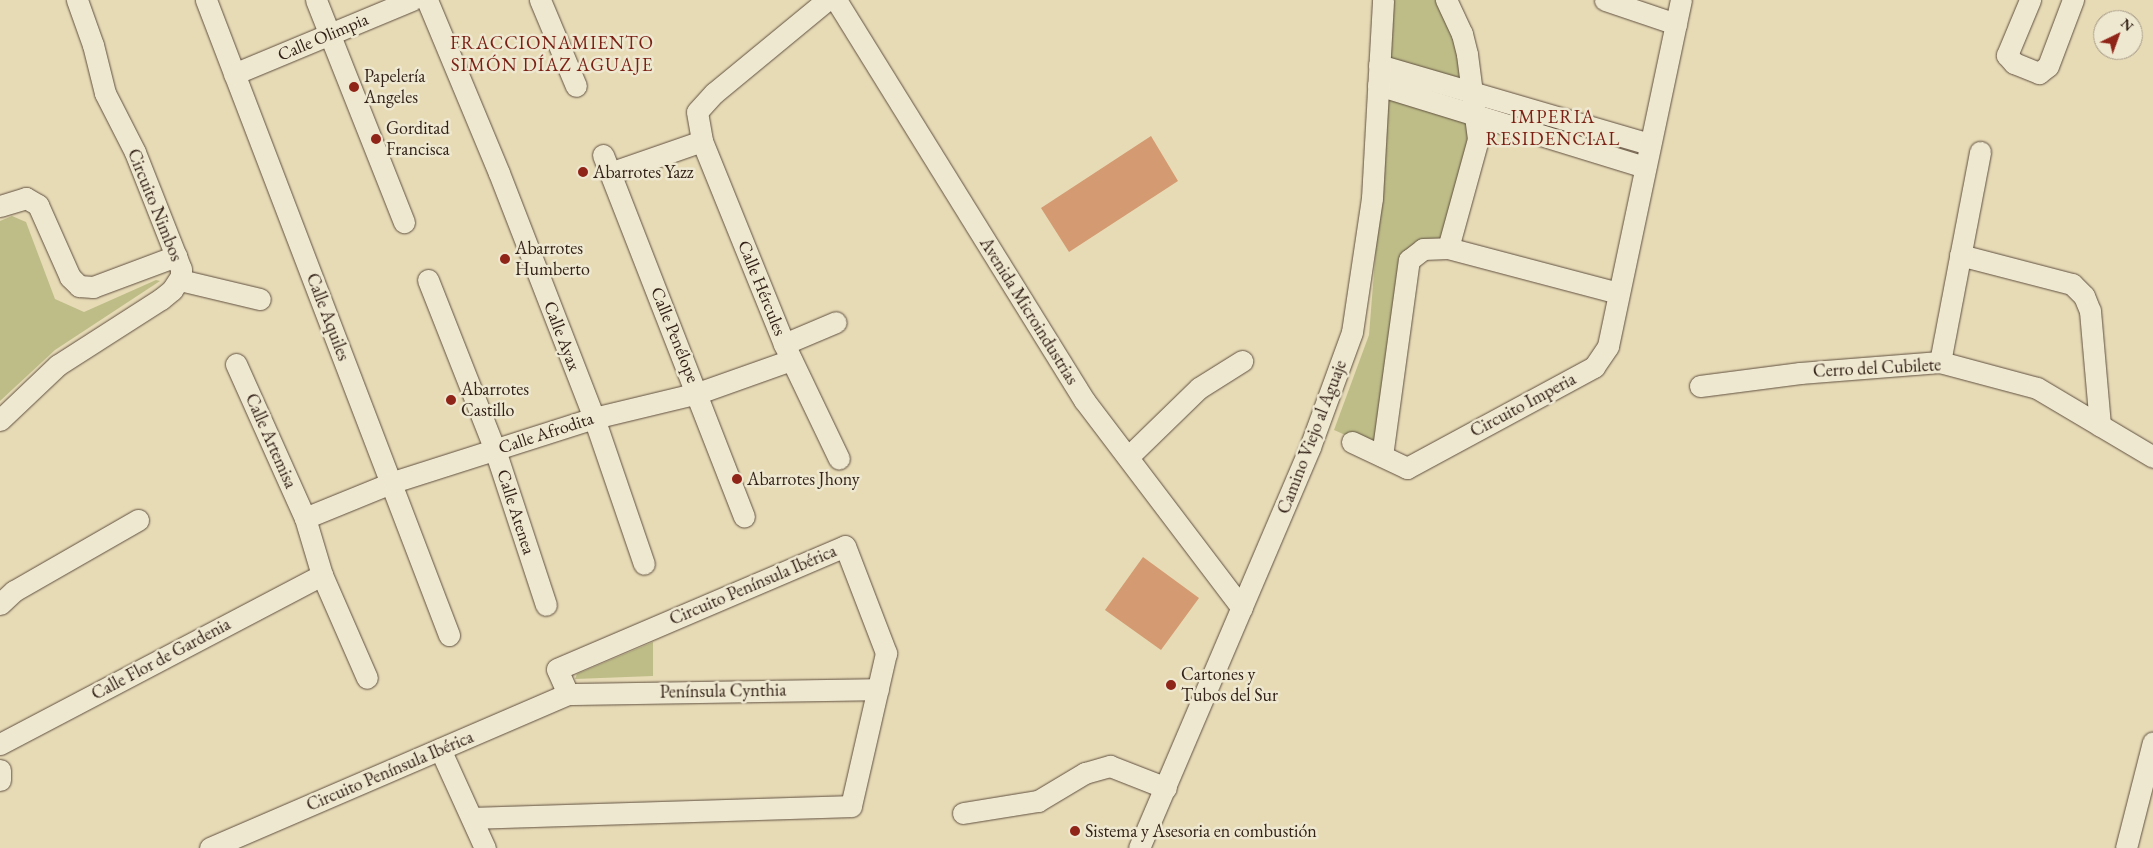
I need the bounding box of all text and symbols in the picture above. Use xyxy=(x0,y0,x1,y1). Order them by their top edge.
street label: Calle Olimpia xyxy=(274,8,372,66)
north arrow xyxy=(2093,10,2143,60)
text: N xyxy=(2117,14,2138,35)
district label: FRACCIONAMIENTO SIMÓN DÍAZ AGUAJE xyxy=(448,32,656,76)
place label: Papelería Angeles xyxy=(364,66,426,108)
marker: Papelería Angeles xyxy=(348,81,360,93)
district label: IMPERIA RESIDENCIAL xyxy=(1484,106,1622,150)
place label: Gorditad Francisca xyxy=(386,118,450,160)
marker: Gorditad Francisca xyxy=(370,133,382,145)
street label: Circuito Nimbos xyxy=(123,146,187,264)
place label: Abarrotes Yazz xyxy=(593,161,694,183)
marker: Abarrotes Yazz xyxy=(577,166,589,178)
street label: Avenida Microindustrias xyxy=(975,233,1083,389)
street label: Calle Hércules xyxy=(733,237,791,339)
place label: Abarrotes Humberto xyxy=(515,238,590,280)
marker: Abarrotes Humberto xyxy=(499,253,511,265)
street label: Calle Aquiles xyxy=(301,270,355,364)
street label: Calle Penélope xyxy=(646,284,704,386)
street label: Calle Ayax xyxy=(539,298,585,374)
street label: Cerro del Cubilete xyxy=(1812,354,1942,382)
street label: Camino Viejo al Aguaje xyxy=(1273,357,1351,517)
street label: Circuito Imperia xyxy=(1466,368,1580,442)
place label: Abarrotes Castillo xyxy=(461,379,529,422)
street label: Calle Artemisa xyxy=(240,390,302,492)
marker: Abarrotes Castillo xyxy=(445,394,457,406)
street label: Calle Afrodita xyxy=(496,407,596,459)
street label: Calle Atenea xyxy=(492,467,540,557)
place label: Abarrotes Jhony xyxy=(747,468,860,490)
marker: Abarrotes Jhony xyxy=(731,473,743,485)
street label: Circuito Península Ibérica xyxy=(666,540,840,630)
street label: Calle Flor de Gardenia xyxy=(88,613,234,705)
place label: Cartones y Tubos del Sur xyxy=(1181,664,1278,706)
street label: Península Cynthia xyxy=(660,679,786,703)
marker: Cartones y Tubos del Sur xyxy=(1165,679,1177,691)
street label: Circuito Península Ibérica xyxy=(303,726,477,816)
place label: Sistema y Asesoria en combustión xyxy=(1085,820,1317,842)
marker: Sistema y Asesoria en combustión xyxy=(1069,825,1081,837)

